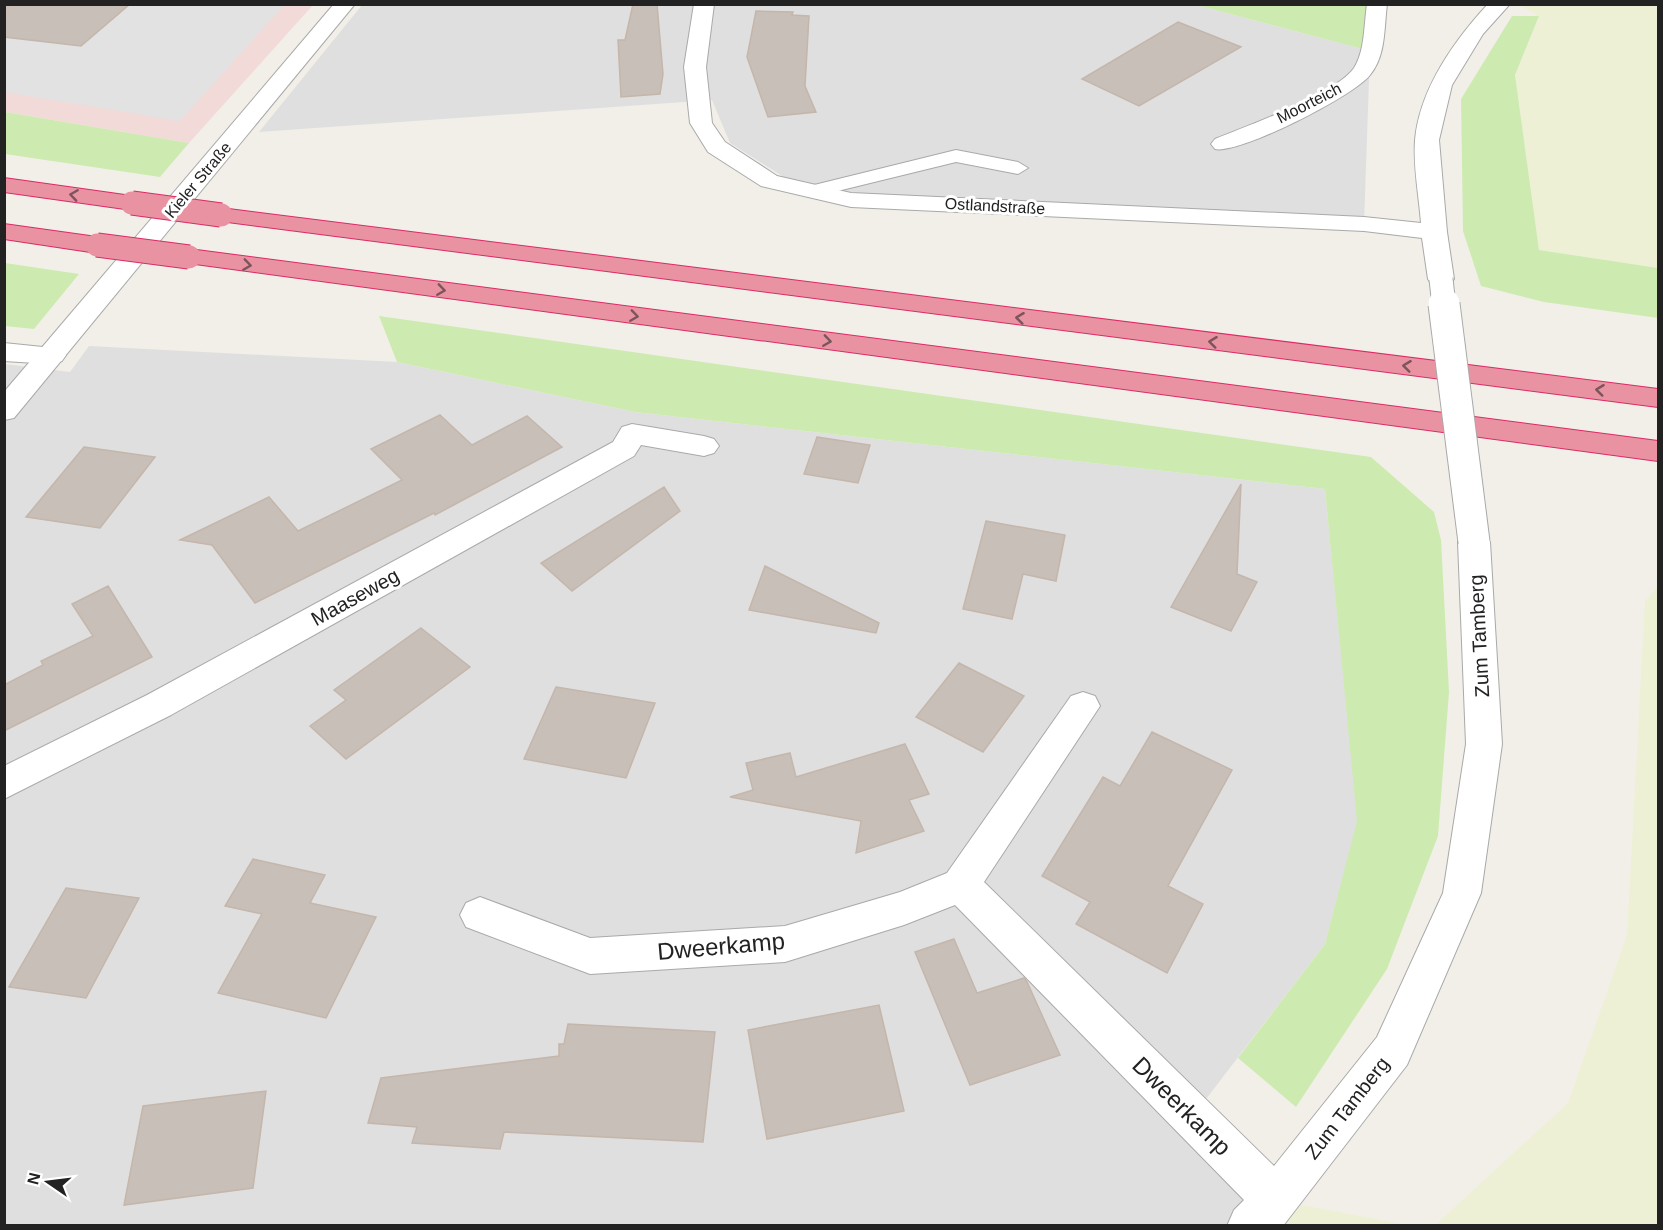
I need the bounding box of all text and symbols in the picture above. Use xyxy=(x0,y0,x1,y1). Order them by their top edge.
street label: Moorteich xyxy=(1274,79,1344,127)
street label: Kieler Straße xyxy=(161,139,235,221)
one-way arrow xyxy=(69,189,78,201)
street label: Ostlandstraße xyxy=(944,195,1046,217)
one-way arrow xyxy=(243,258,252,270)
one-way arrow xyxy=(436,284,445,296)
one-way arrow xyxy=(629,309,638,321)
one-way arrow xyxy=(1015,312,1025,325)
one-way arrow xyxy=(823,335,832,347)
one-way arrow xyxy=(1209,336,1218,349)
one-way arrow xyxy=(1402,360,1412,373)
one-way arrow xyxy=(1596,385,1605,397)
street label: Maaseweg xyxy=(307,564,403,630)
street label: Zum Tamberg xyxy=(1465,574,1493,698)
street label: Dweerkamp xyxy=(656,927,786,965)
street label: Dweerkamp xyxy=(1127,1051,1237,1161)
street label: Zum Tamberg xyxy=(1300,1053,1394,1163)
north arrow xyxy=(18,1152,78,1212)
text: N xyxy=(24,1171,44,1186)

